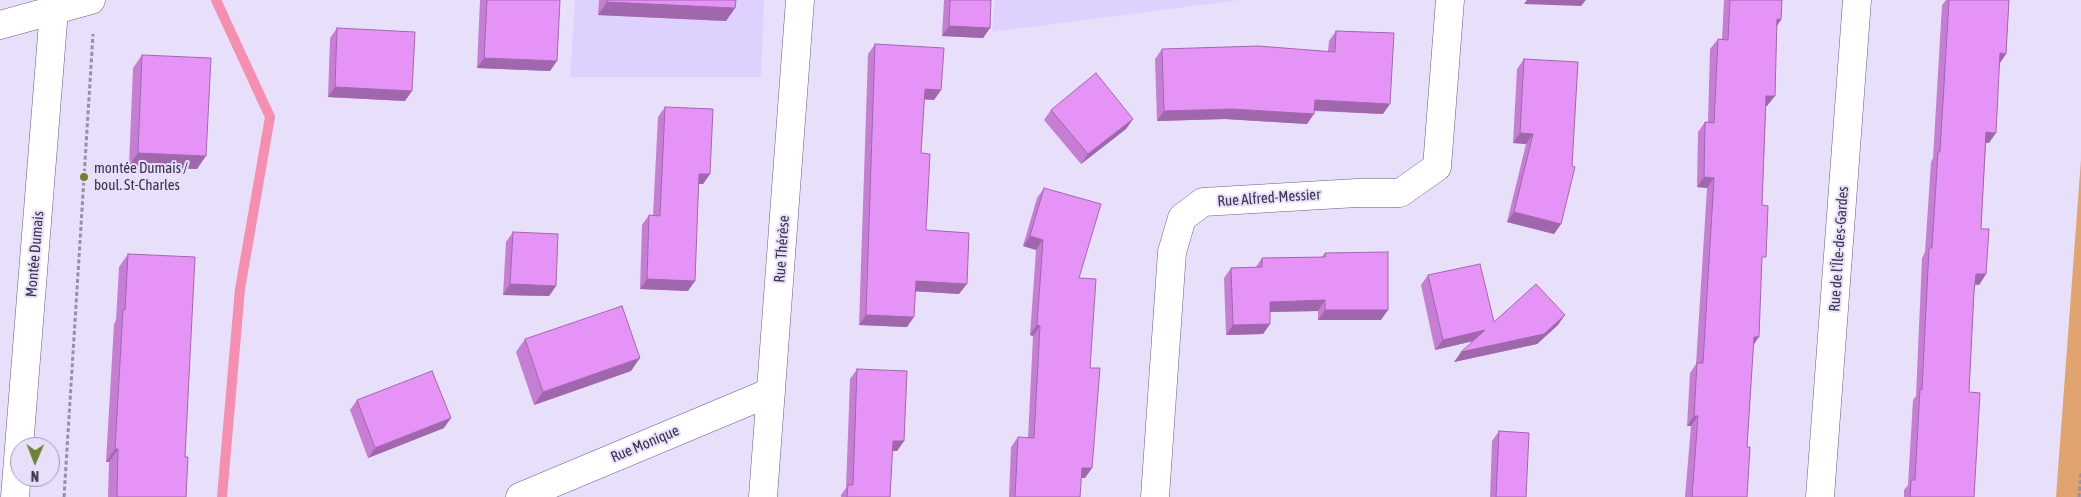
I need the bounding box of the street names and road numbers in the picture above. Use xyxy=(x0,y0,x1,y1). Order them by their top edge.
street label: Rue Alfred-Messier xyxy=(1217,185,1321,211)
street label: Rue de l'Île-des-Gardes xyxy=(1826,186,1852,312)
street label: Montée Dumais xyxy=(22,210,48,298)
street label: Rue Thérèse xyxy=(771,215,793,283)
street label: Rue Monique xyxy=(608,422,682,466)

